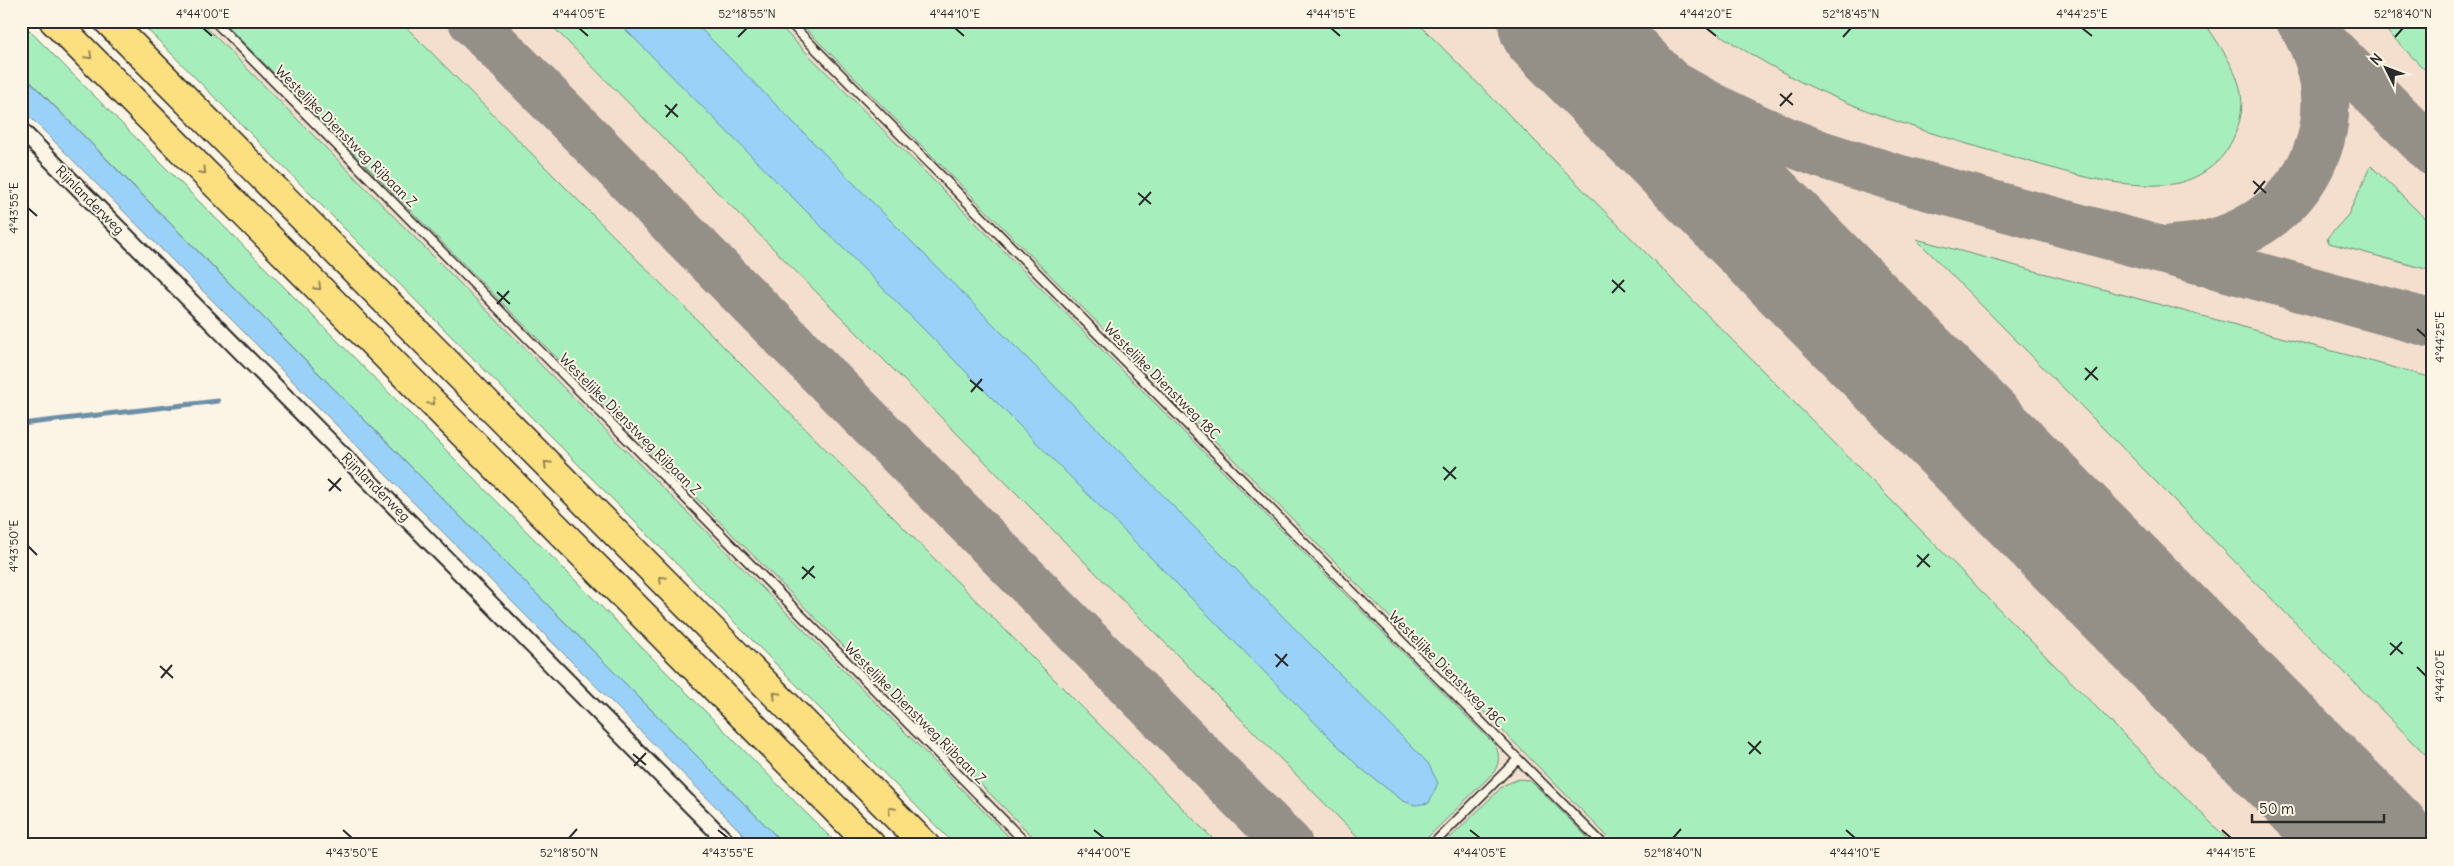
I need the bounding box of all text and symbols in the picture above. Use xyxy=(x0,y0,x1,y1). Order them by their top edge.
text: 4°44'00"E xyxy=(176,6,230,21)
text: 4°44'05"E xyxy=(553,6,605,21)
text: 52°18'55"N xyxy=(718,6,776,21)
text: 4°44'10"E xyxy=(930,6,980,21)
text: 4°44'15"E xyxy=(1306,6,1356,21)
text: 4°44'20"E xyxy=(1680,6,1732,21)
text: 52°18'45"N xyxy=(1822,6,1880,21)
text: 4°44'25"E xyxy=(2056,6,2108,21)
text: 52°18'40"N xyxy=(2374,6,2432,21)
north arrow xyxy=(2362,42,2412,92)
one-way arrow xyxy=(83,50,92,59)
text: N xyxy=(2366,50,2386,69)
street label: Westelijke Dienstweg Rijbaan Z xyxy=(271,61,421,211)
street label: Rijnlanderweg xyxy=(52,162,128,238)
one-way arrow xyxy=(197,165,206,174)
text: 4°43'55"E xyxy=(6,182,21,234)
one-way arrow xyxy=(312,281,321,290)
text: 4°44'25"E xyxy=(2432,311,2447,363)
street label: Westelijke Dienstweg 18C xyxy=(1100,319,1224,443)
street label: Westelijke Dienstweg Rijbaan Z xyxy=(555,349,705,499)
one-way arrow xyxy=(426,396,435,405)
street label: Rijnlanderweg xyxy=(338,449,414,525)
one-way arrow xyxy=(544,461,553,470)
text: 4°43'50"E xyxy=(6,520,21,572)
one-way arrow xyxy=(659,576,668,585)
street label: Westelijke Dienstweg 18C xyxy=(1385,607,1509,731)
street label: Westelijke Dienstweg Rijbaan Z xyxy=(840,638,990,788)
text: 4°44'20"E xyxy=(2432,650,2447,702)
one-way arrow xyxy=(773,692,782,701)
scale bar xyxy=(2252,791,2384,823)
text: 50 m xyxy=(2259,799,2294,818)
one-way arrow xyxy=(887,807,896,816)
text: 4°43'50"E xyxy=(326,845,378,860)
text: 52°18'50"N xyxy=(540,845,598,860)
text: 4°43'55"E xyxy=(702,845,754,860)
text: 4°44'00"E xyxy=(1077,845,1131,860)
text: 4°44'05"E xyxy=(1454,845,1506,860)
text: 52°18'40"N xyxy=(1644,845,1702,860)
text: 4°44'10"E xyxy=(1830,845,1880,860)
text: 4°44'15"E xyxy=(2206,845,2256,860)

